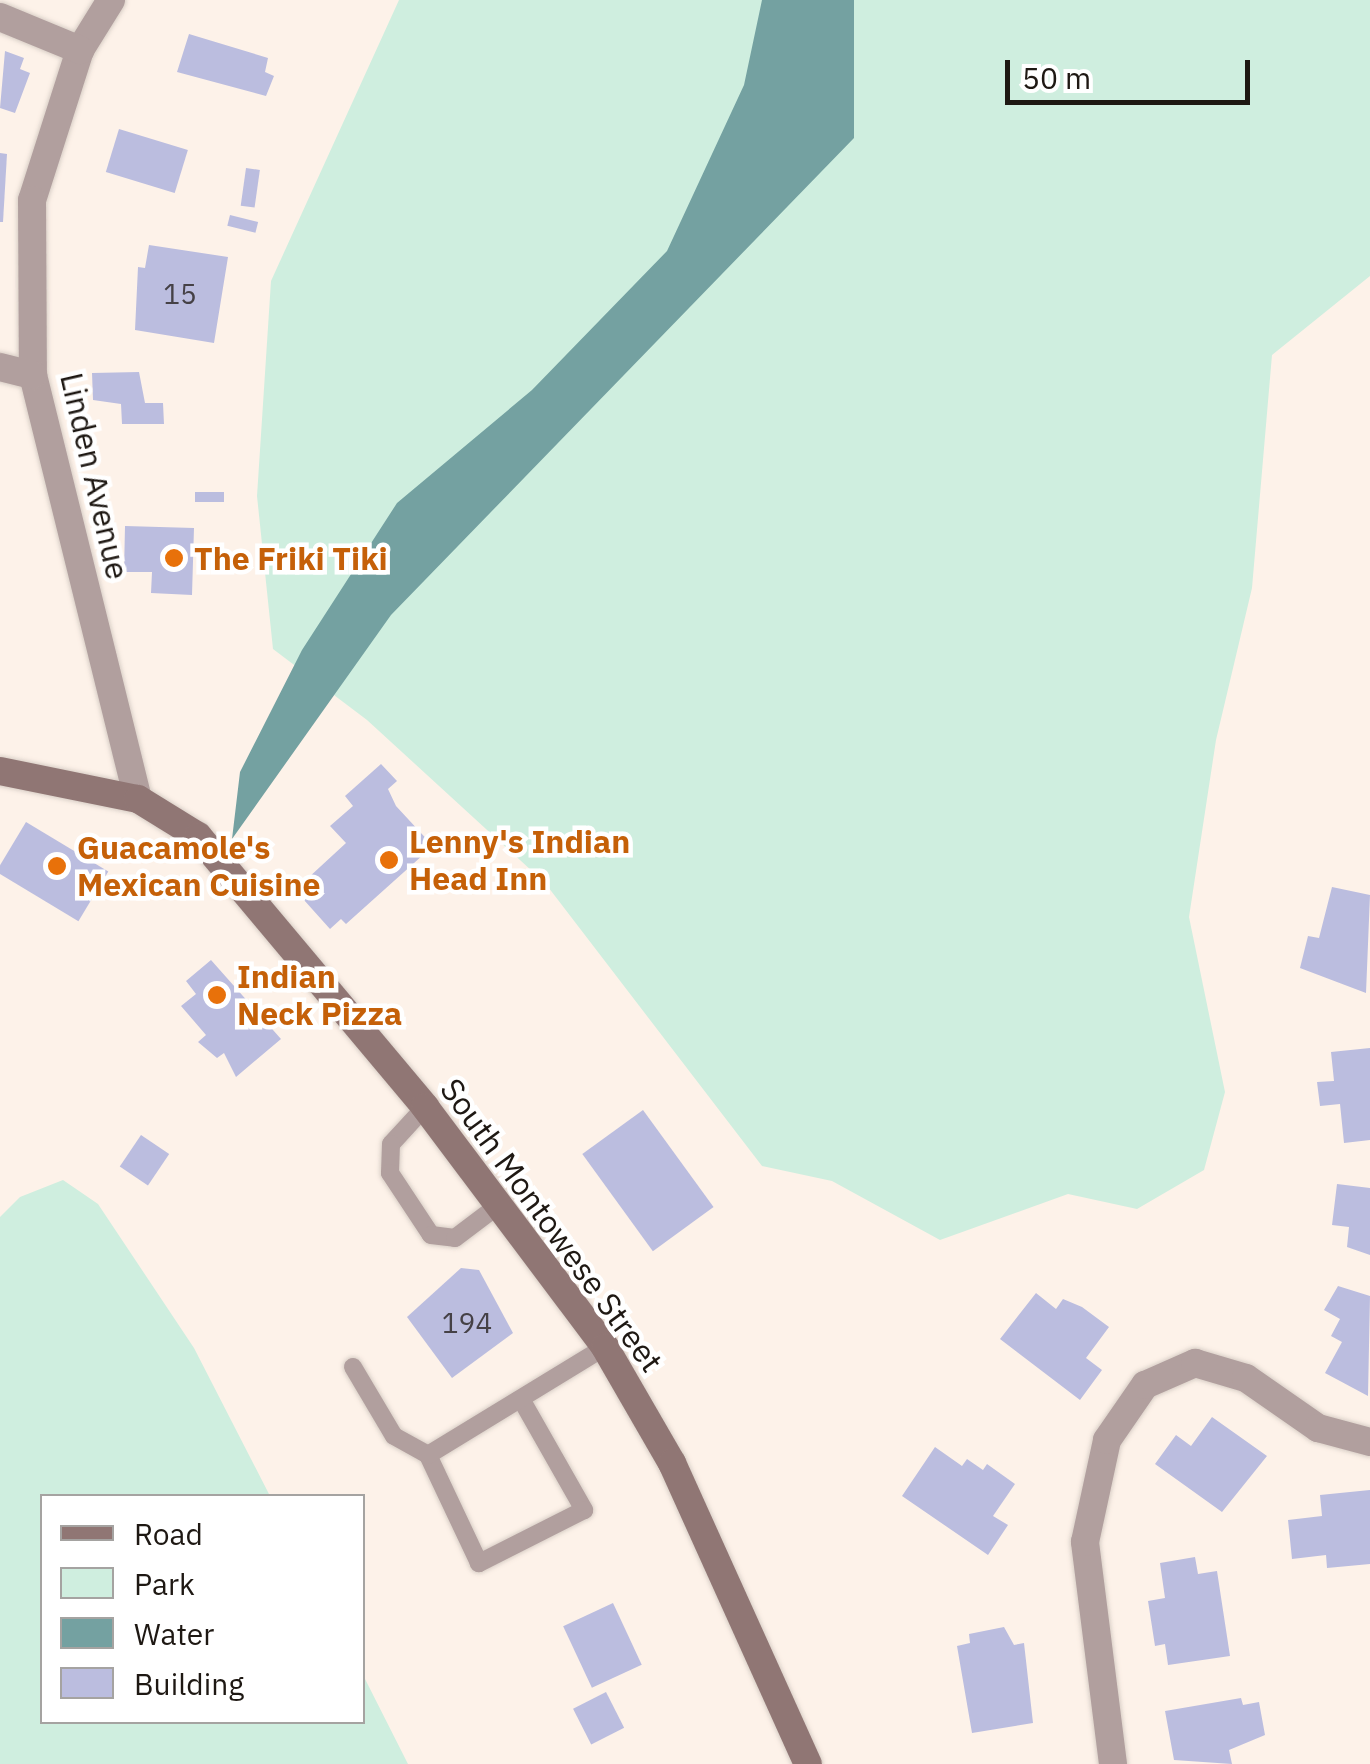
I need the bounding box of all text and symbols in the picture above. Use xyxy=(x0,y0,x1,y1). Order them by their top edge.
scale bar xyxy=(1010,40,1255,102)
text: 50 m xyxy=(1022,58,1091,97)
house number: 15 xyxy=(163,277,197,311)
street label: Linden Avenue xyxy=(53,369,137,583)
place label: The Friki Tiki xyxy=(194,539,388,577)
marker: The Friki Tiki xyxy=(163,547,185,569)
place label: Lenny's Indian Head Inn xyxy=(409,823,630,898)
place label: Guacamole's Mexican Cuisine xyxy=(77,829,321,904)
marker: Lenny's Indian Head Inn xyxy=(378,849,400,871)
marker: Guacamole's Mexican Cuisine xyxy=(46,855,68,877)
place label: Indian Neck Pizza xyxy=(237,958,402,1033)
marker: Indian Neck Pizza xyxy=(206,984,228,1006)
street label: South Montowese Street xyxy=(433,1071,671,1379)
house number: 194 xyxy=(442,1306,492,1340)
legend xyxy=(40,1494,365,1724)
text: Road xyxy=(134,1514,203,1553)
text: Park xyxy=(134,1564,195,1603)
text: Water xyxy=(134,1614,214,1653)
text: Building xyxy=(134,1664,244,1703)

